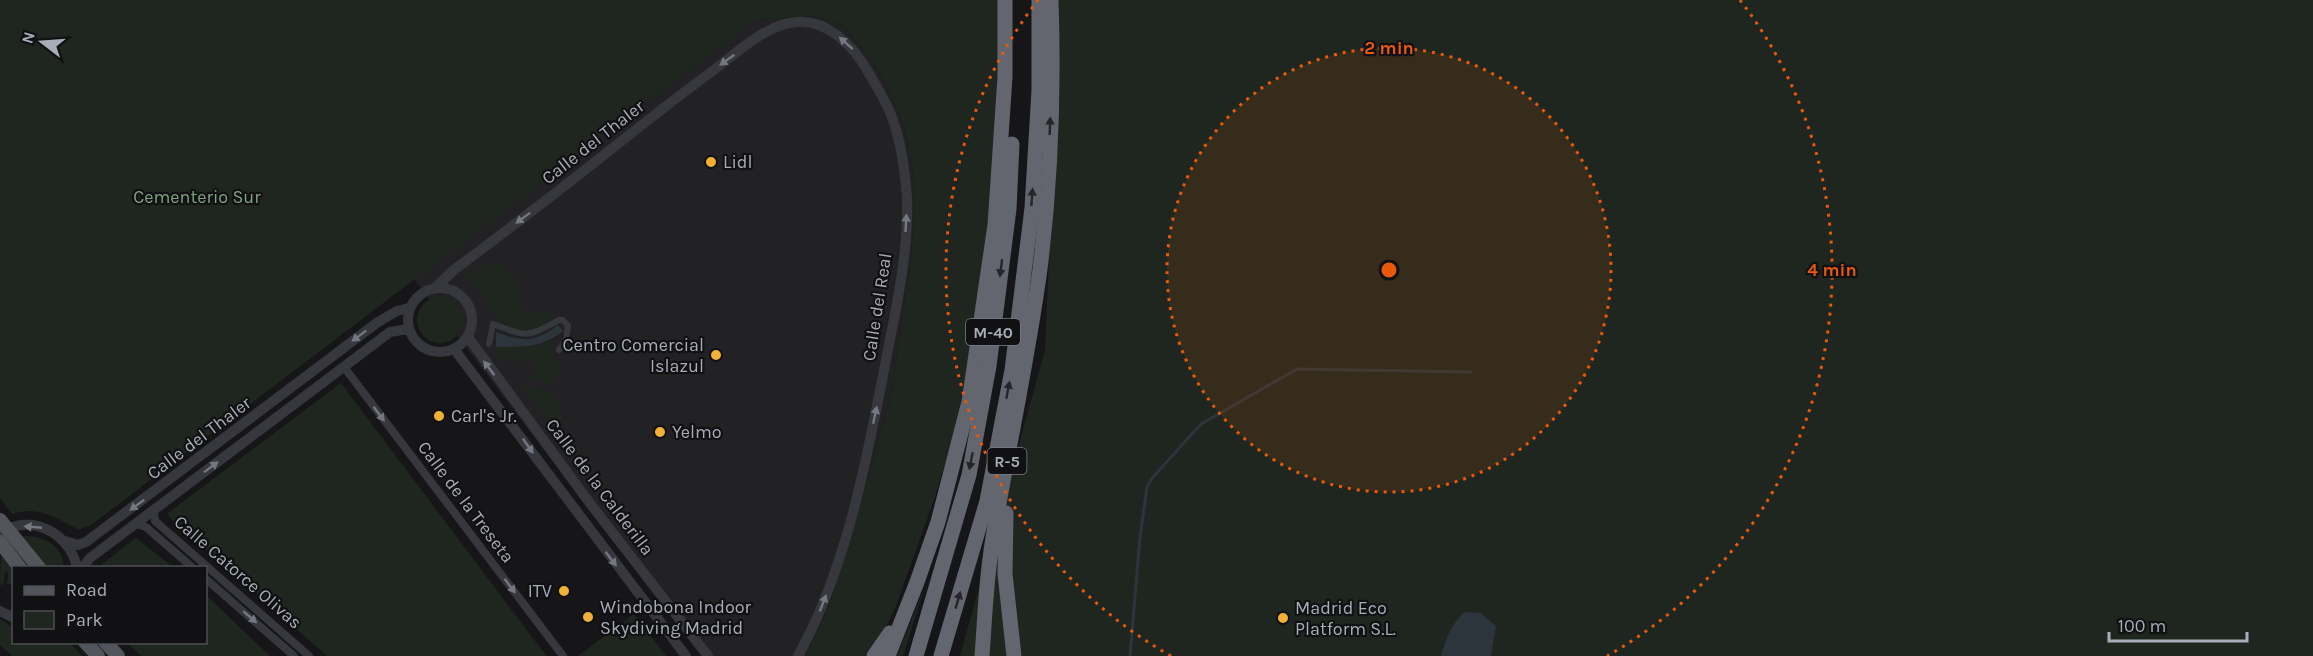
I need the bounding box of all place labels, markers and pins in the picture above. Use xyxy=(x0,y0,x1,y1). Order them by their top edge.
place label: Lidl xyxy=(723,151,752,173)
marker: Lidl xyxy=(704,155,718,169)
centre of rings xyxy=(1379,260,1399,280)
place label: Centro Comercial Islazul xyxy=(562,334,704,377)
marker: Centro Comercial Islazul xyxy=(709,348,723,362)
place label: Carl's Jr. xyxy=(451,405,517,427)
marker: Carl's Jr. xyxy=(432,409,446,423)
place label: Yelmo xyxy=(672,421,722,443)
marker: Yelmo xyxy=(653,425,667,439)
place label: ITV xyxy=(528,580,552,602)
marker: ITV xyxy=(557,584,571,598)
place label: Windobona Indoor Skydiving Madrid xyxy=(600,596,752,639)
place label: Madrid Eco Platform S.L. xyxy=(1295,597,1396,640)
marker: Windobona Indoor Skydiving Madrid xyxy=(581,610,595,624)
marker: Madrid Eco Platform S.L. xyxy=(1276,611,1290,625)

